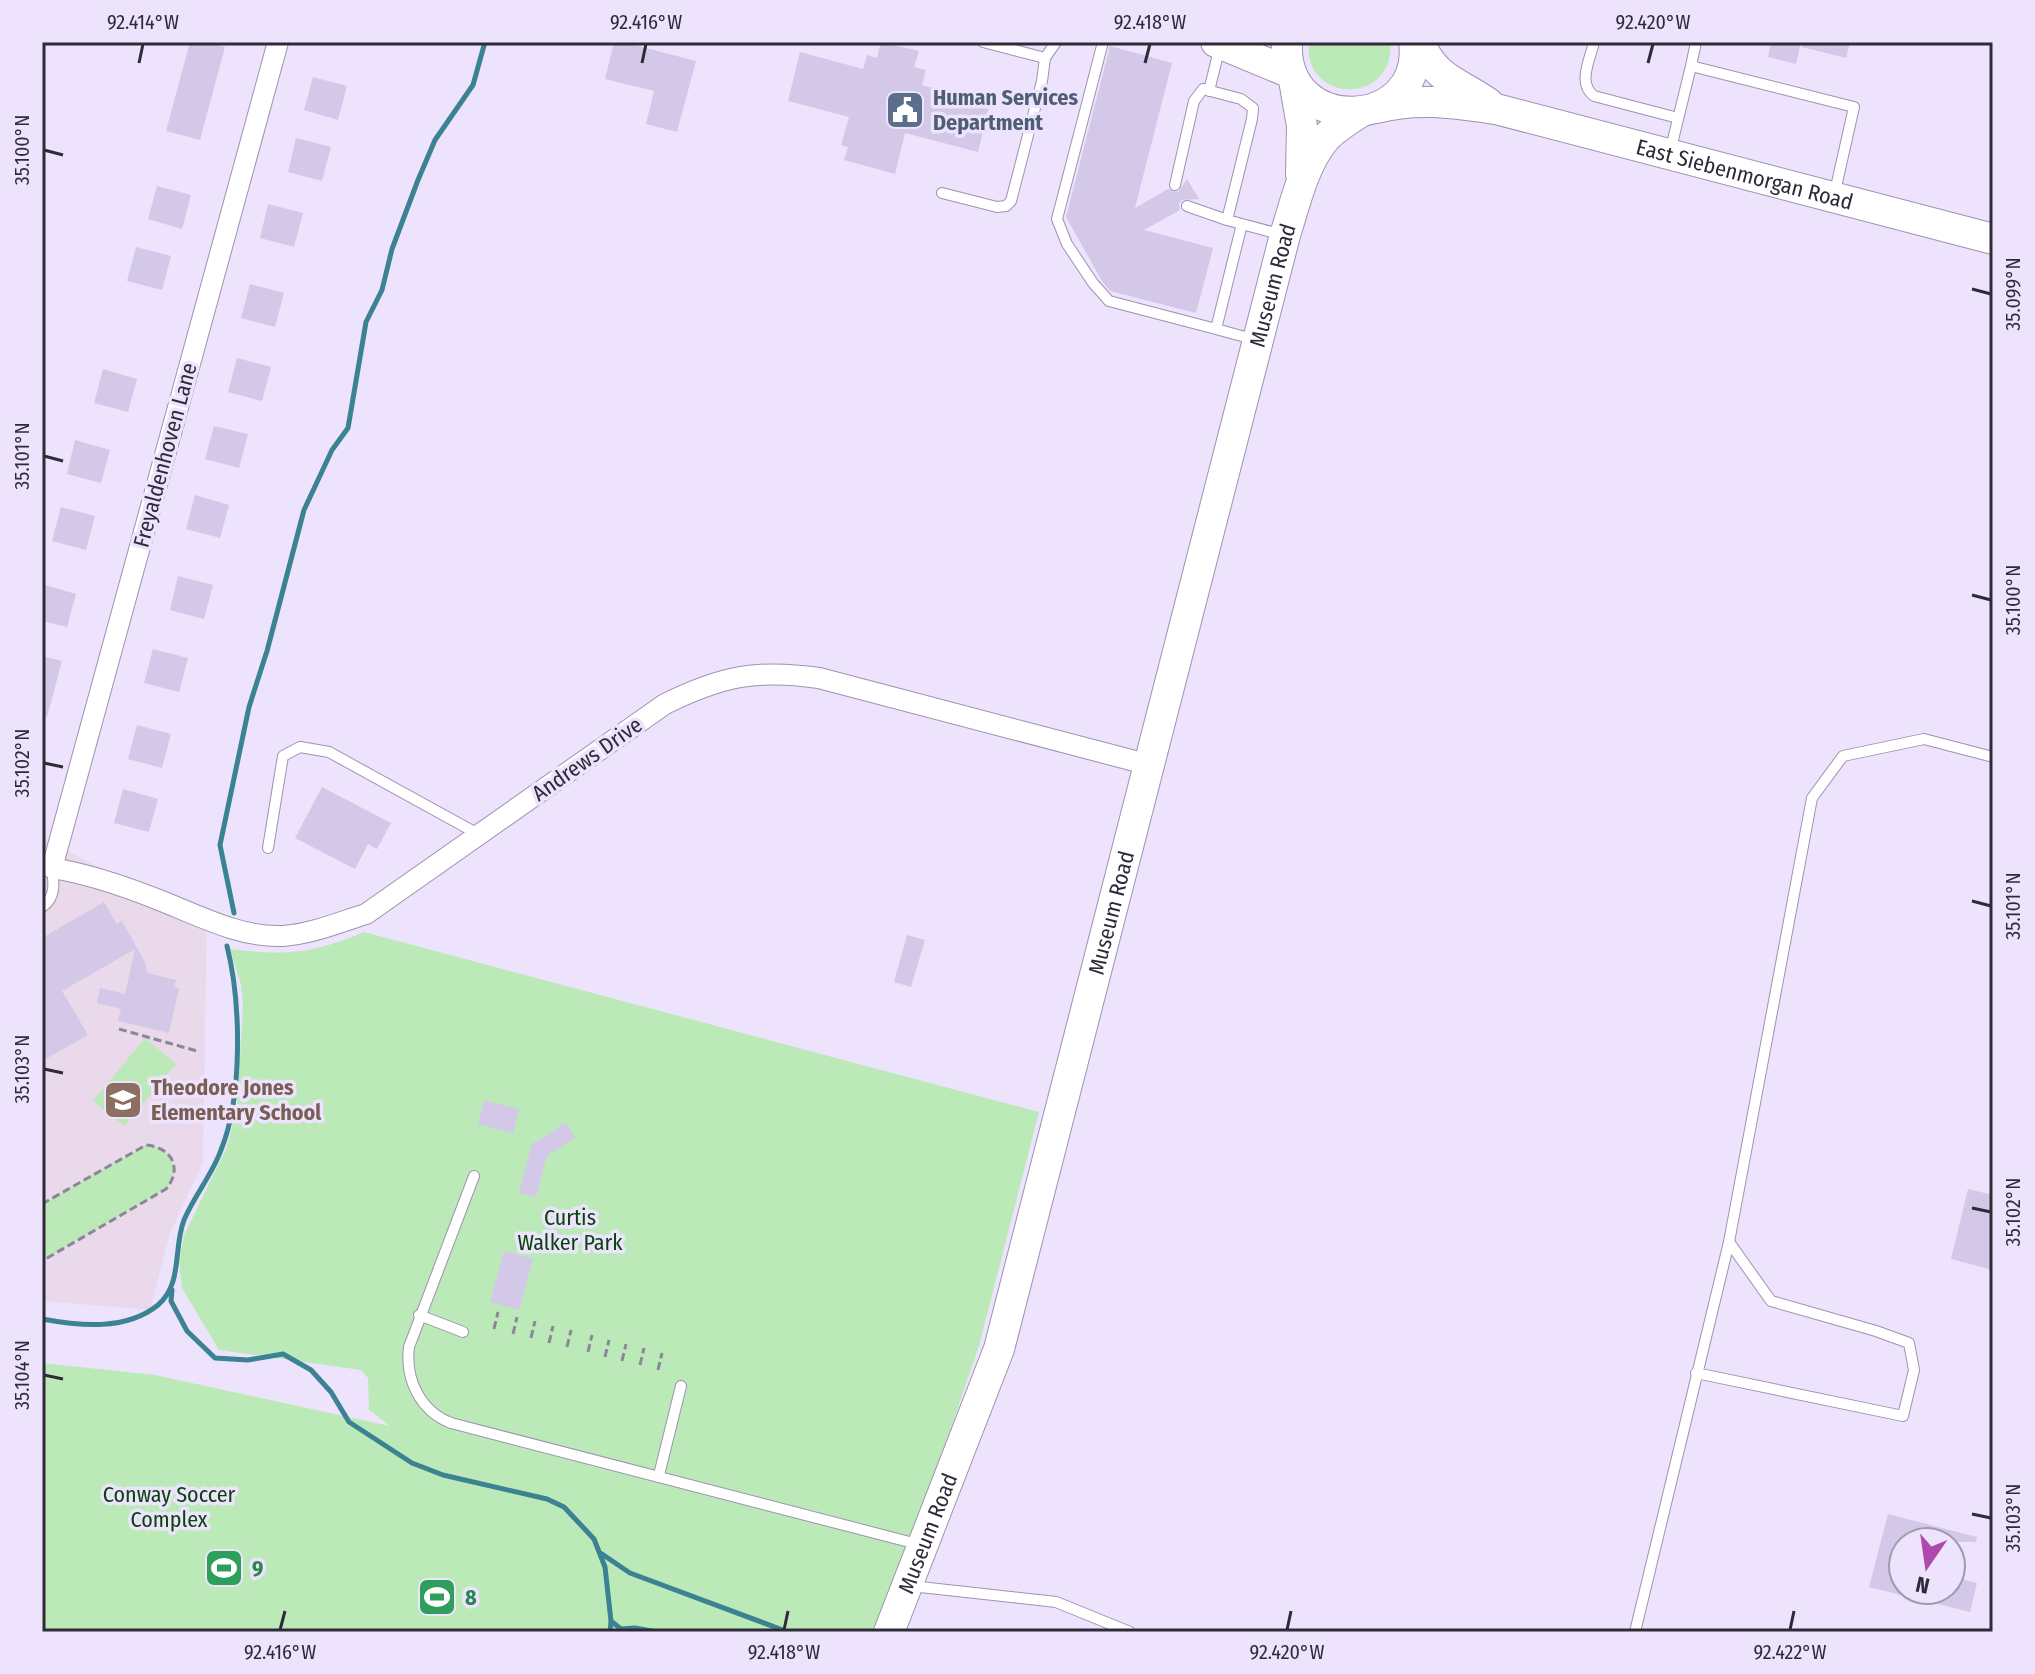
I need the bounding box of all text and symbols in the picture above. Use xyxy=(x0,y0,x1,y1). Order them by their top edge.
text: 92.414°W xyxy=(107,10,179,34)
text: 92.416°W xyxy=(610,10,682,34)
text: 92.418°W xyxy=(1114,10,1186,34)
text: 92.420°W xyxy=(1616,10,1690,34)
place label: Human Services Department xyxy=(933,84,1078,136)
public building icon: Human Services Department xyxy=(884,89,926,131)
text: 35.100°N xyxy=(10,115,34,185)
street label: East Siebenmorgan Road xyxy=(1633,133,1856,215)
street label: Museum Road xyxy=(1243,220,1301,350)
text: 35.099°N xyxy=(2001,257,2025,331)
street label: Freyaldenhoven Lane xyxy=(127,360,203,550)
text: 35.101°N xyxy=(10,422,34,490)
text: 35.100°N xyxy=(2001,565,2025,635)
street label: Andrews Drive xyxy=(527,711,647,807)
text: 35.102°N xyxy=(10,729,34,797)
street label: Museum Road xyxy=(1082,848,1140,977)
text: 35.101°N xyxy=(2001,872,2025,940)
text: 35.103°N xyxy=(10,1035,34,1104)
place label: Theodore Jones Elementary School xyxy=(151,1074,322,1126)
school or university icon: Theodore Jones Elementary School xyxy=(102,1079,144,1121)
text: 35.102°N xyxy=(2001,1178,2025,1246)
park label: Curtis Walker Park xyxy=(517,1204,623,1256)
text: 35.104°N xyxy=(10,1340,34,1410)
street label: Museum Road xyxy=(892,1469,963,1597)
park label: Conway Soccer Complex xyxy=(103,1481,236,1533)
text: 35.103°N xyxy=(2001,1484,2025,1553)
north arrow xyxy=(1887,1526,1967,1606)
sports icon: 9 xyxy=(203,1547,245,1589)
place label: 9 xyxy=(252,1555,263,1582)
text: N xyxy=(1913,1570,1932,1600)
sports icon: 8 xyxy=(416,1576,458,1618)
place label: 8 xyxy=(465,1584,477,1611)
text: 92.416°W xyxy=(244,1640,316,1664)
text: 92.418°W xyxy=(748,1640,820,1664)
text: 92.420°W xyxy=(1250,1640,1324,1664)
text: 92.422°W xyxy=(1753,1640,1827,1664)

